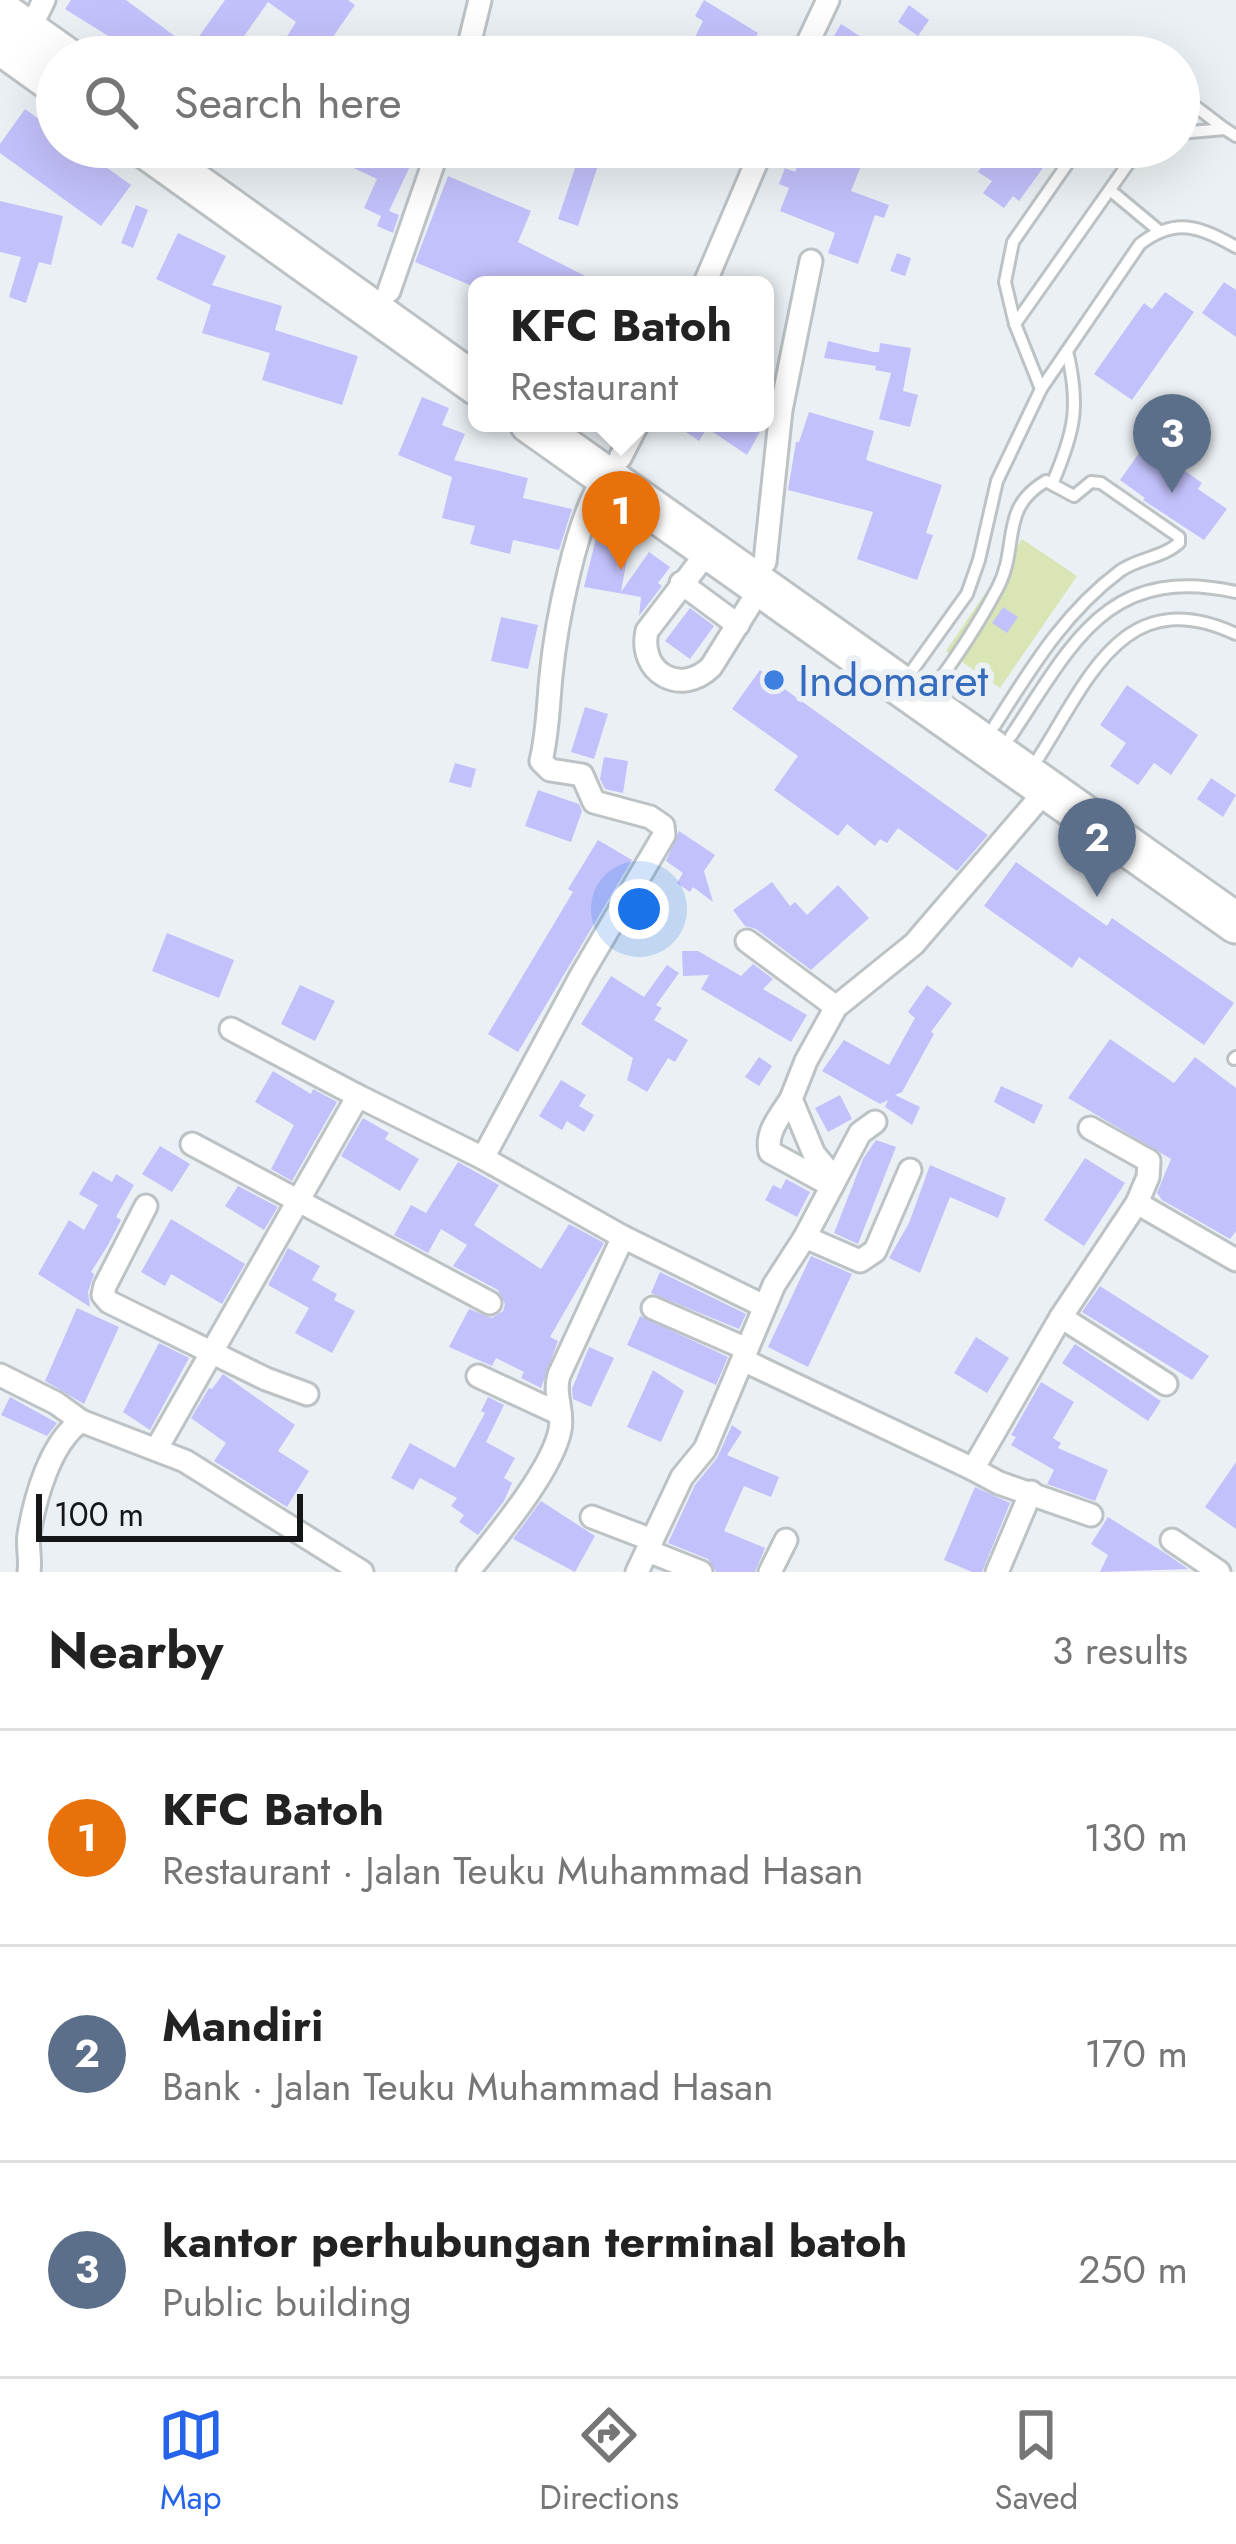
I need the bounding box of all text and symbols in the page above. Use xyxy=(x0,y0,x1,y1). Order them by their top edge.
search box xyxy=(36,36,1200,168)
icon: search xyxy=(78,69,144,135)
text: Search here xyxy=(174,70,402,135)
popup xyxy=(468,276,774,432)
text: KFC Batoh xyxy=(510,293,732,358)
text: Restaurant xyxy=(510,358,678,415)
pin: 3 xyxy=(1133,394,1211,493)
pin: 1 xyxy=(582,471,660,570)
place label: Indomaret xyxy=(798,648,989,713)
marker: Indomaret xyxy=(761,667,787,693)
pin: 2 xyxy=(1058,798,1136,897)
your location xyxy=(609,879,669,939)
scale bar xyxy=(36,1488,303,1541)
text: 100 m xyxy=(54,1491,144,1538)
text: Nearby xyxy=(48,1613,223,1687)
text: 3 results xyxy=(1052,1622,1188,1679)
text: KFC Batoh xyxy=(162,1777,384,1842)
text: 1 xyxy=(77,1809,97,1866)
text: 130 m xyxy=(1084,1809,1188,1866)
text: Restaurant · Jalan Teuku Muhammad Hasan xyxy=(162,1842,864,1899)
text: Mandiri xyxy=(162,1993,323,2058)
text: 2 xyxy=(74,2025,100,2082)
text: 170 m xyxy=(1084,2025,1188,2082)
text: Bank · Jalan Teuku Muhammad Hasan xyxy=(162,2058,773,2115)
text: kantor perhubungan terminal batoh xyxy=(162,2209,907,2274)
text: 3 xyxy=(75,2241,99,2298)
text: 250 m xyxy=(1078,2241,1188,2298)
text: Public building xyxy=(162,2274,412,2331)
tab: Map xyxy=(158,2402,224,2521)
tab: Directions xyxy=(539,2402,679,2521)
tab: Saved xyxy=(995,2402,1078,2521)

